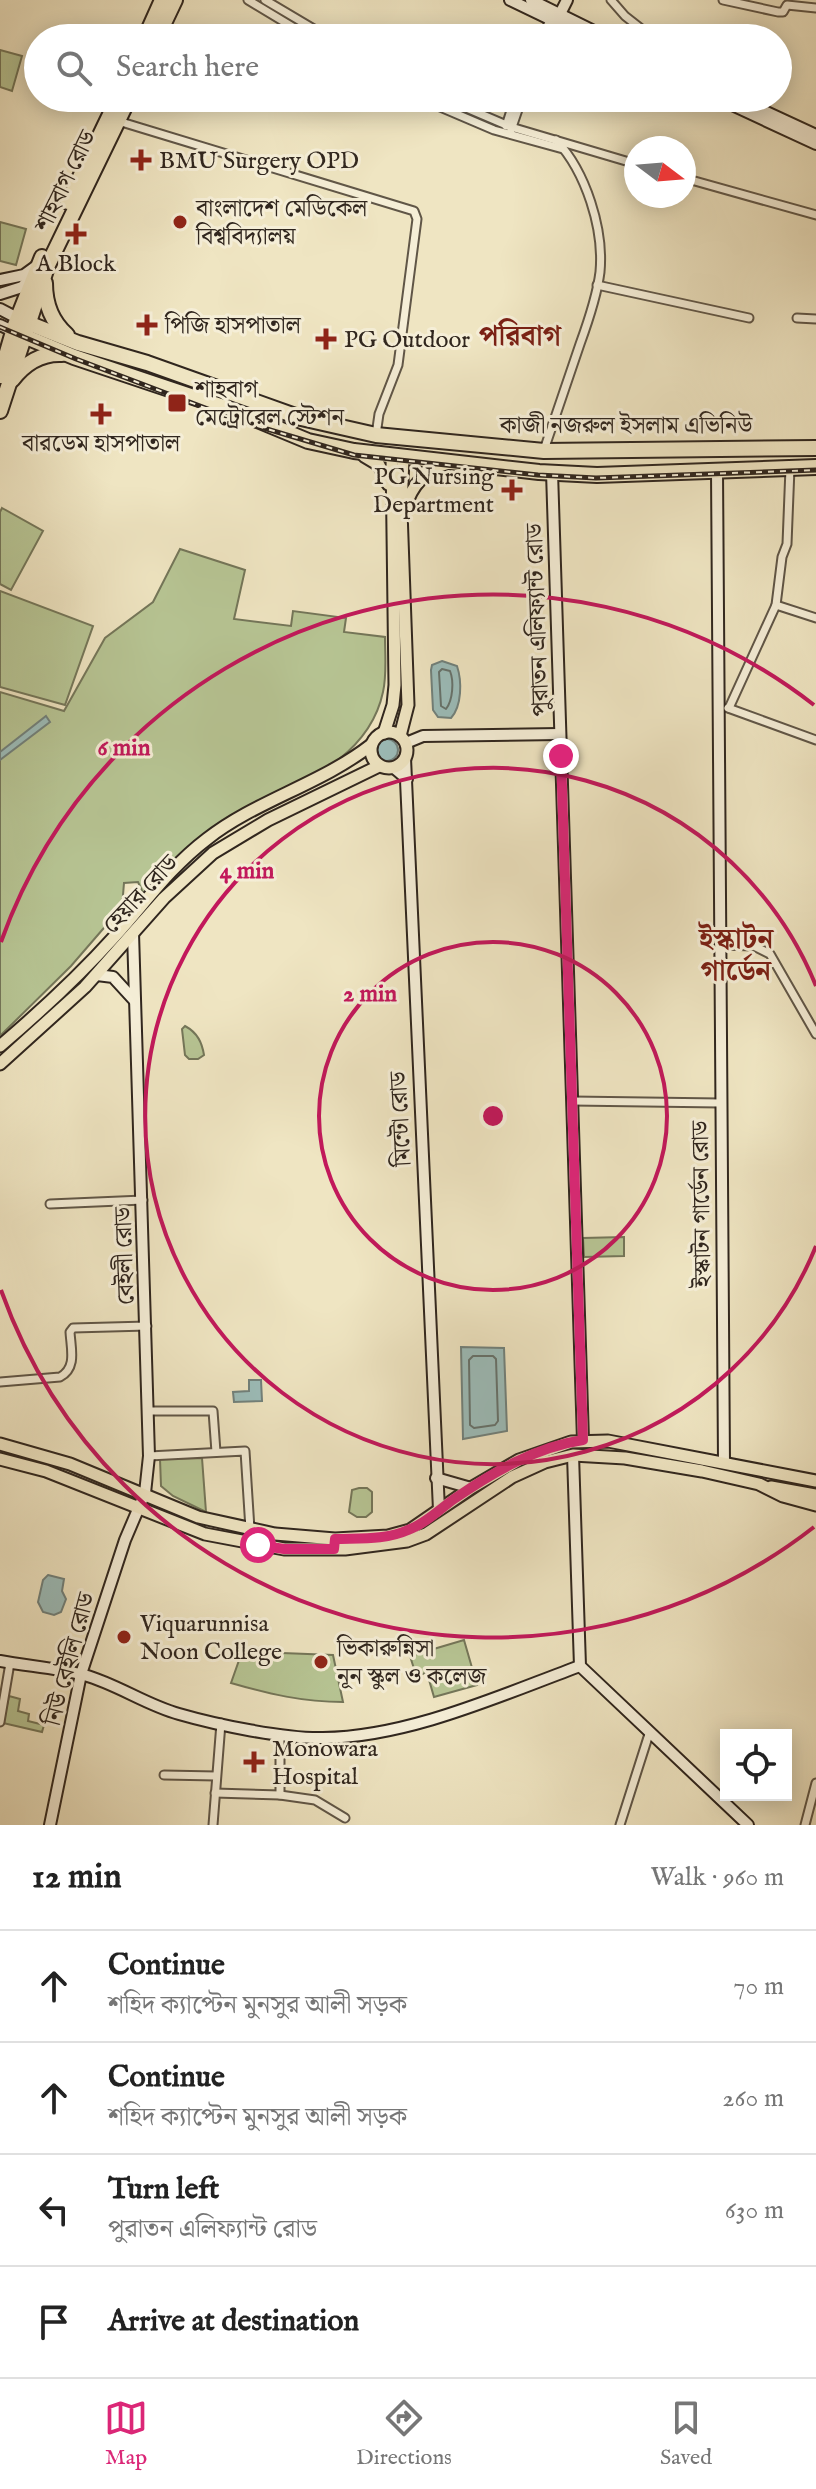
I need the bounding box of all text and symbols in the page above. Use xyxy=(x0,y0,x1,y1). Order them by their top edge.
search box xyxy=(24,24,792,112)
icon: search xyxy=(52,46,96,90)
text: Search here xyxy=(116,49,259,87)
street label: শাহবাগ রোড xyxy=(28,125,105,238)
north arrow xyxy=(624,136,696,208)
place label: BMU Surgery OPD xyxy=(159,146,359,177)
marker: BMU Surgery OPD xyxy=(130,149,152,171)
place label: বাংলাদেশ মেডিকেল বিশ্ববিদ্যালয় xyxy=(195,194,368,253)
marker: বাংলাদেশ মেডিকেল বিশ্ববিদ্যালয় xyxy=(171,213,189,231)
marker: A Block xyxy=(65,223,87,245)
place label: A Block xyxy=(35,249,116,280)
place label: পিজি হাসপাতাল xyxy=(164,311,302,342)
marker: পিজি হাসপাতাল xyxy=(136,314,158,336)
district label: পরিবাগ xyxy=(479,318,563,355)
place label: PG Outdoor xyxy=(344,325,470,356)
marker: PG Outdoor xyxy=(315,328,337,350)
place label: শাহবাগ মেট্রোরেল স্টেশন xyxy=(194,375,346,434)
marker: শাহবাগ মেট্রোরেল স্টেশন xyxy=(166,392,188,414)
marker: বারডেম হাসপাতাল xyxy=(90,403,112,425)
street label: কাজী নজরুল ইসলাম এভিনিউ xyxy=(499,410,753,442)
place label: বারডেম হাসপাতাল xyxy=(21,429,181,460)
place label: PG Nursing Department xyxy=(373,462,495,521)
marker: PG Nursing Department xyxy=(501,479,523,501)
street label: পুরাতন এলিফ্যান্ট রোড xyxy=(519,522,557,717)
text: 6 min xyxy=(97,733,151,764)
route end xyxy=(543,738,579,774)
street label: হেয়ার রোড xyxy=(97,848,186,941)
text: 4 min xyxy=(220,856,275,887)
district label: ইস্কাটন গার্ডেন xyxy=(698,921,774,990)
text: 2 min xyxy=(343,979,397,1010)
street label: মিন্টো রোড xyxy=(382,1070,420,1168)
centre of rings xyxy=(479,1102,507,1130)
street label: ইস্কাটন গার্ডেন রোড xyxy=(685,1119,719,1288)
street label: বেইলী রোড xyxy=(107,1205,143,1306)
route start xyxy=(240,1527,276,1563)
street label: নিউ বেইলি রোড xyxy=(37,1588,103,1730)
place label: Viquarunnisa Noon College xyxy=(139,1609,282,1668)
marker: Viquarunnisa Noon College xyxy=(115,1628,133,1646)
place label: ভিকারুন্নিসা নূন স্কুল ও কলেজ xyxy=(336,1634,488,1693)
marker: ভিকারুন্নিসা নূন স্কুল ও কলেজ xyxy=(312,1653,330,1671)
map controls xyxy=(720,1729,792,1801)
button: locate xyxy=(720,1729,792,1801)
place label: Monowara Hospital xyxy=(272,1734,379,1793)
marker: Monowara Hospital xyxy=(243,1751,265,1773)
text: 12 min xyxy=(32,1856,122,1899)
text: Walk · 960 m xyxy=(651,1861,784,1894)
text: Continue xyxy=(108,1947,225,1985)
icon: ahead xyxy=(32,1964,76,2008)
text: 70 m xyxy=(733,1970,784,2003)
text: শহিদ ক্যাপ্টেন মুনসুর আলী সড়ক xyxy=(108,1989,407,2022)
text: Continue xyxy=(108,2059,225,2097)
icon: ahead xyxy=(32,2076,76,2120)
text: 260 m xyxy=(722,2082,784,2115)
text: শহিদ ক্যাপ্টেন মুনসুর আলী সড়ক xyxy=(108,2101,407,2134)
text: Turn left xyxy=(108,2171,219,2209)
icon: left xyxy=(32,2188,76,2232)
text: 630 m xyxy=(725,2194,784,2227)
text: পুরাতন এলিফ্যান্ট রোড xyxy=(108,2213,317,2246)
icon: arrive xyxy=(32,2300,76,2344)
text: Arrive at destination xyxy=(108,2303,359,2341)
tab: Map xyxy=(104,2396,148,2472)
tab: Directions xyxy=(356,2396,452,2472)
tab: Saved xyxy=(660,2396,712,2472)

